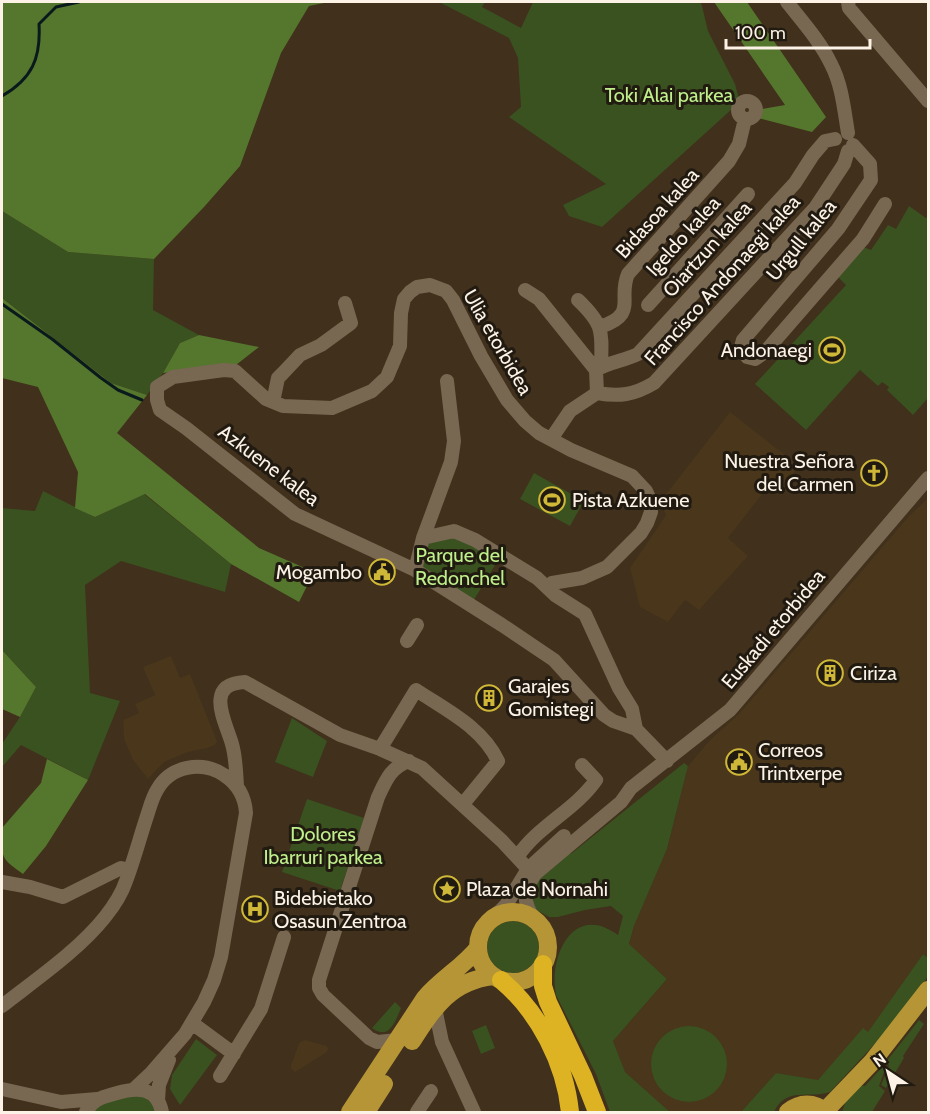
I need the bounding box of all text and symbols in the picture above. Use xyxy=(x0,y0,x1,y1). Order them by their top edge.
scale bar xyxy=(726,12,870,50)
text: 100 m xyxy=(735,22,786,44)
park label: Toki Alai parkea xyxy=(605,83,734,107)
street label: Bidasoa kalea xyxy=(610,163,704,263)
street label: Francisco Andonaegi kalea xyxy=(639,190,805,370)
street label: Igeldo kalea xyxy=(641,191,725,281)
street label: Urgull kalea xyxy=(761,194,841,286)
street label: Oiartzun kalea xyxy=(658,196,757,302)
street label: Ulia etorbidea xyxy=(458,285,538,399)
sports icon: Andonaegi xyxy=(817,335,847,365)
place label: Andonaegi xyxy=(721,338,812,362)
street label: Azkuene kalea xyxy=(214,419,325,511)
place label: Nuestra Señora del Carmen xyxy=(724,449,854,496)
church icon: Nuestra Señora del Carmen xyxy=(859,458,889,488)
sports icon: Pista Azkuene xyxy=(537,485,567,515)
place label: Pista Azkuene xyxy=(572,488,690,512)
park label: Parque del Redonchel xyxy=(415,543,505,590)
public building icon: Mogambo xyxy=(367,557,397,587)
place label: Mogambo xyxy=(276,560,362,584)
street label: Euskadi etorbidea xyxy=(716,564,830,694)
building icon: Ciriza xyxy=(815,658,845,688)
place label: Ciriza xyxy=(850,661,897,685)
place label: Garajes Gomistegi xyxy=(508,674,594,721)
building icon: Garajes Gomistegi xyxy=(474,683,504,713)
place label: Correos Trintxerpe xyxy=(758,738,842,785)
public building icon: Correos Trintxerpe xyxy=(724,747,754,777)
park label: Dolores Ibarruri parkea xyxy=(263,822,383,869)
place icon: Plaza de Nornahi xyxy=(432,874,462,904)
place label: Plaza de Nornahi xyxy=(466,877,608,901)
place label: Bidebietako Osasun Zentroa xyxy=(274,886,407,933)
hospital icon: Bidebietako Osasun Zentroa xyxy=(240,894,270,924)
north arrow xyxy=(858,1042,918,1102)
text: N xyxy=(869,1049,890,1071)

